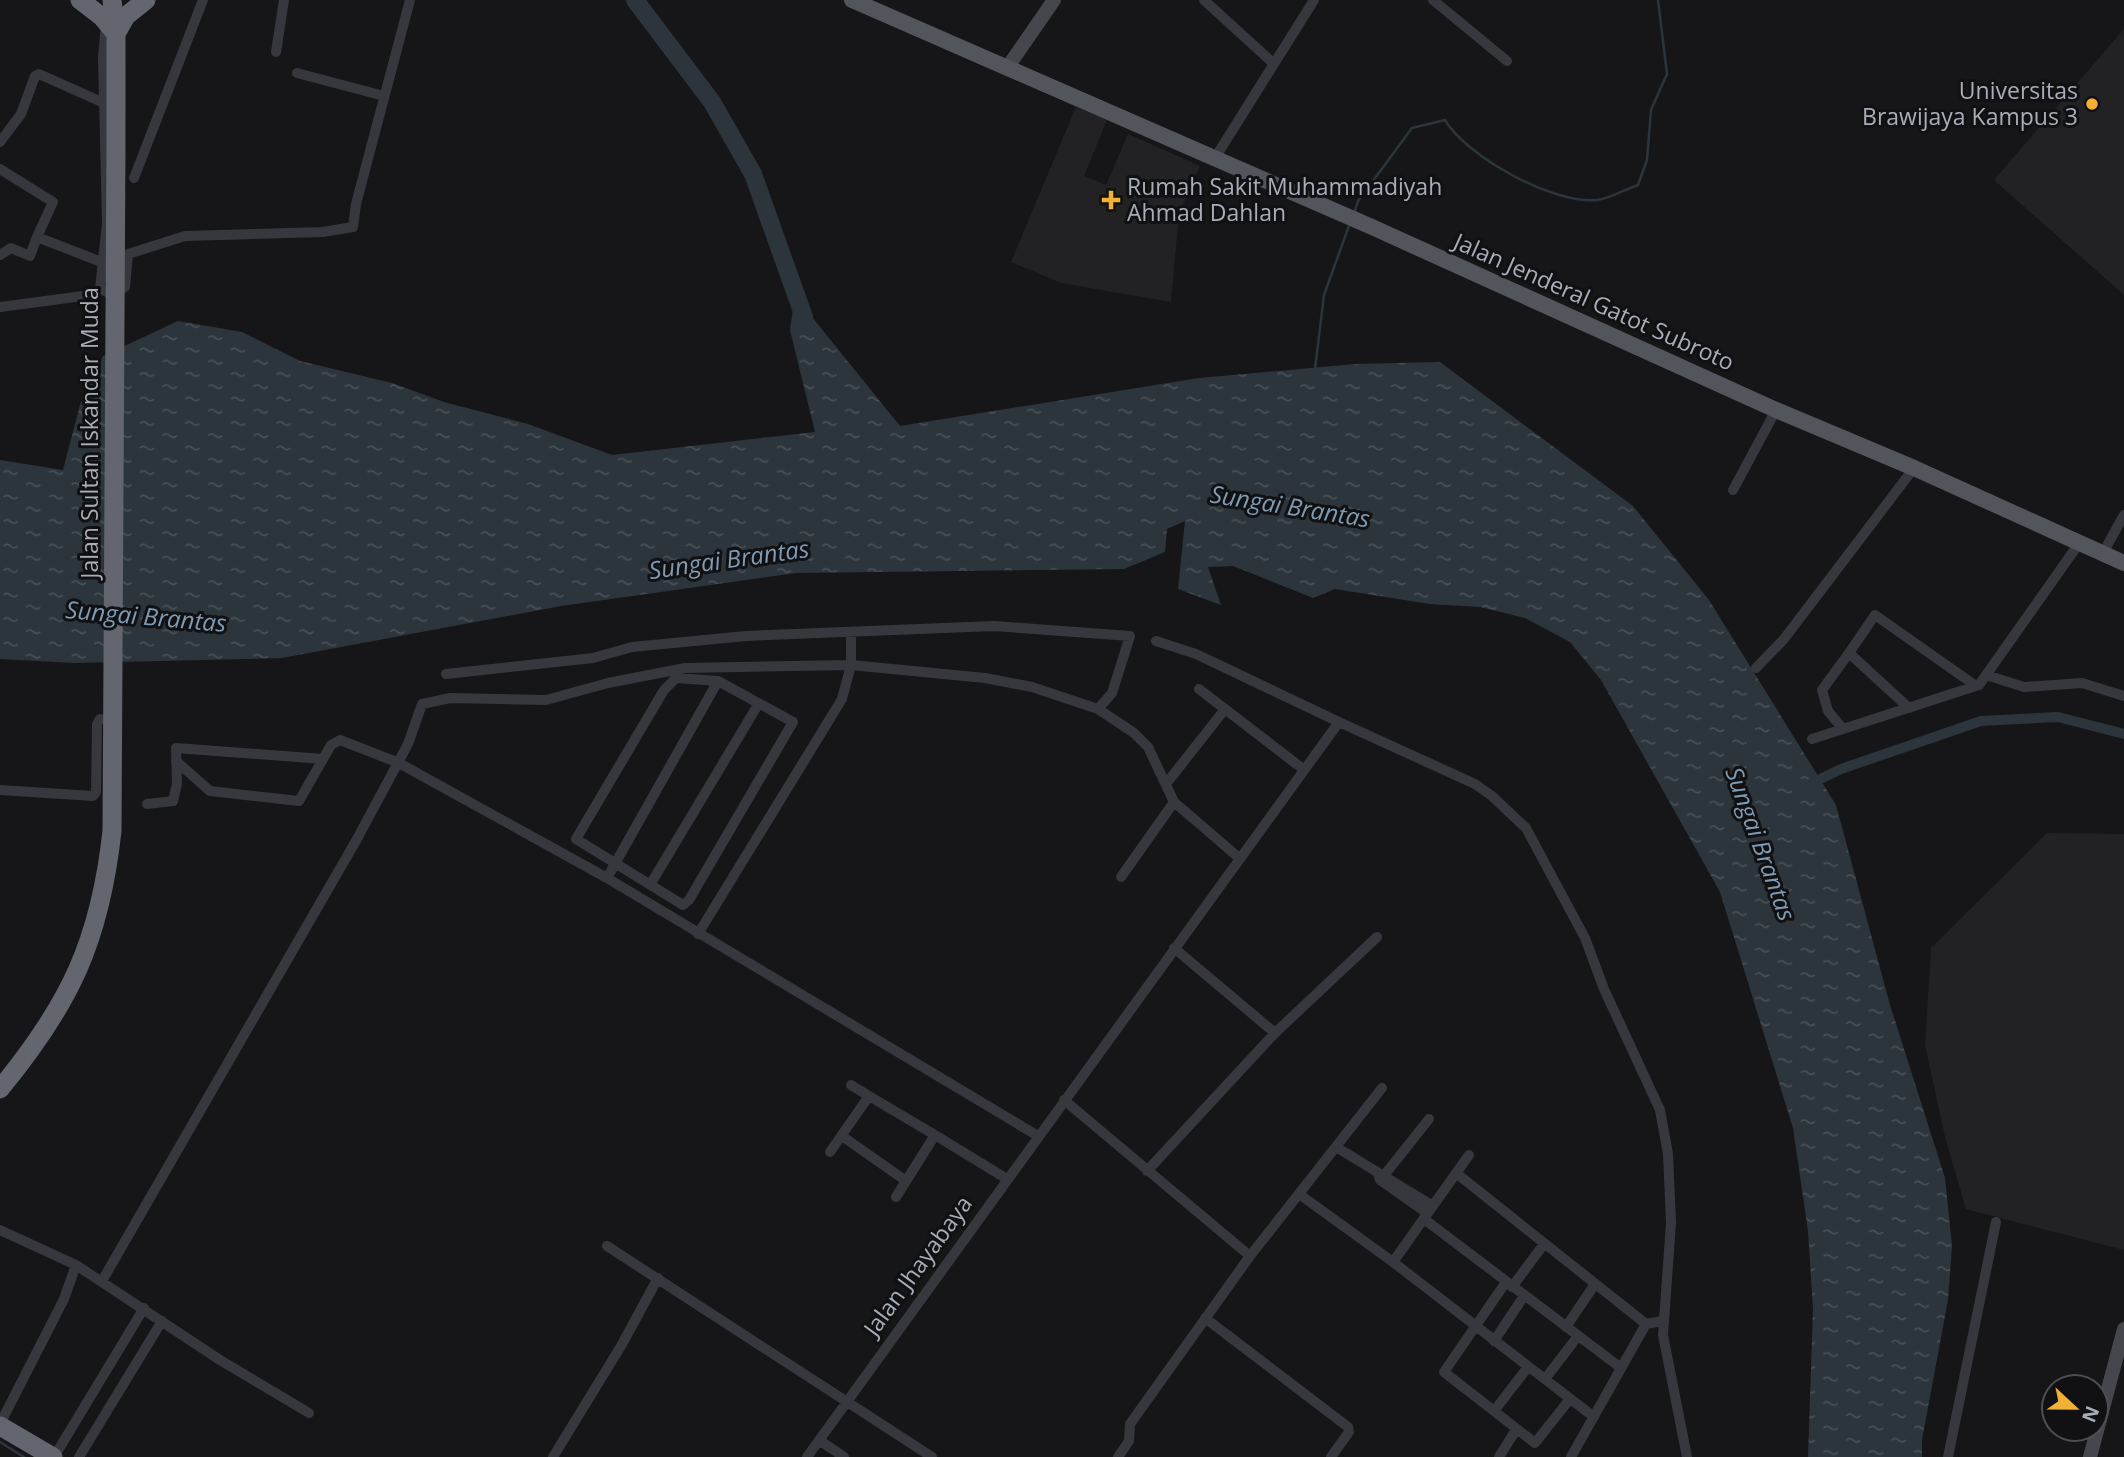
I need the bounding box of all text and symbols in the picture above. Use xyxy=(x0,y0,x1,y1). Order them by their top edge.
place label: Universitas Brawijaya Kampus 3 xyxy=(1862,74,2078,132)
marker: Universitas Brawijaya Kampus 3 xyxy=(2084,96,2100,112)
place label: Rumah Sakit Muhammadiyah Ahmad Dahlan xyxy=(1127,170,1442,228)
marker: Rumah Sakit Muhammadiyah Ahmad Dahlan xyxy=(1101,190,1121,210)
street label: Jalan Jenderal Gatot Subroto xyxy=(1447,224,1740,377)
street label: Jalan Sultan Iskandar Muda xyxy=(73,287,105,581)
water label: Sungai Brantas xyxy=(1208,477,1372,534)
water label: Sungai Brantas xyxy=(647,531,811,586)
water label: Sungai Brantas xyxy=(64,592,228,639)
water label: Sungai Brantas xyxy=(1718,762,1804,925)
street label: Jalan Jhayabaya xyxy=(854,1189,979,1344)
north arrow xyxy=(2040,1373,2110,1443)
text: N xyxy=(2076,1402,2106,1426)

